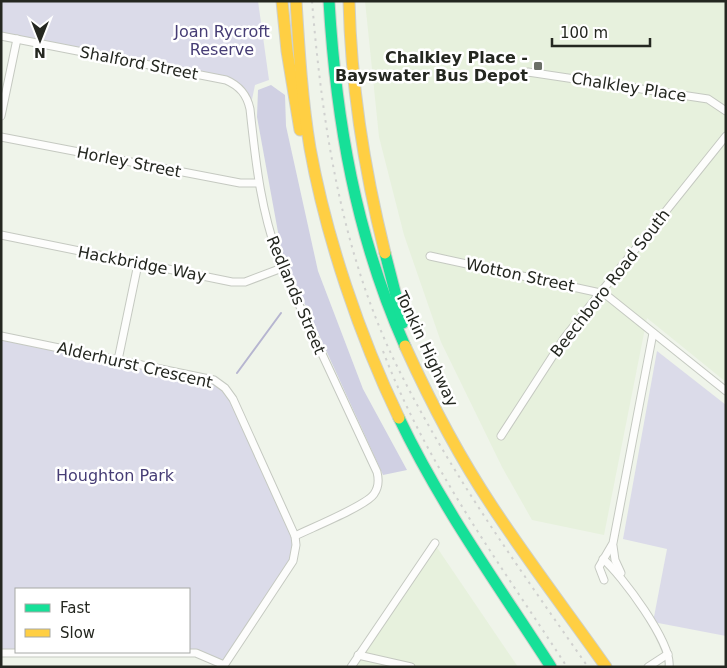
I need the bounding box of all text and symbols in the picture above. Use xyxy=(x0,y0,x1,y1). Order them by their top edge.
north arrow xyxy=(15,15,65,65)
scale bar xyxy=(552,15,650,47)
park label: Joan Rycroft Reserve xyxy=(173,22,270,59)
text: 100 m xyxy=(560,24,608,42)
street label: Shalford Street xyxy=(78,42,200,84)
text: N xyxy=(34,45,46,61)
place label: Chalkley Place - Bayswater Bus Depot xyxy=(335,48,528,85)
marker: Chalkley Place - Bayswater Bus Depot xyxy=(532,60,544,72)
street label: Chalkley Place xyxy=(570,69,688,105)
street label: Horley Street xyxy=(75,143,183,181)
street label: Beechboro Road South xyxy=(546,205,674,361)
street label: Redlands Street xyxy=(262,233,330,357)
street label: Hackbridge Way xyxy=(76,242,208,286)
street label: Wotton Street xyxy=(464,254,576,296)
street label: Tonkin Highway xyxy=(392,287,462,410)
street label: Alderhurst Crescent xyxy=(55,338,215,392)
park label: Houghton Park xyxy=(56,466,175,485)
legend xyxy=(15,588,190,653)
text: Fast xyxy=(60,599,90,617)
text: Slow xyxy=(60,624,95,642)

